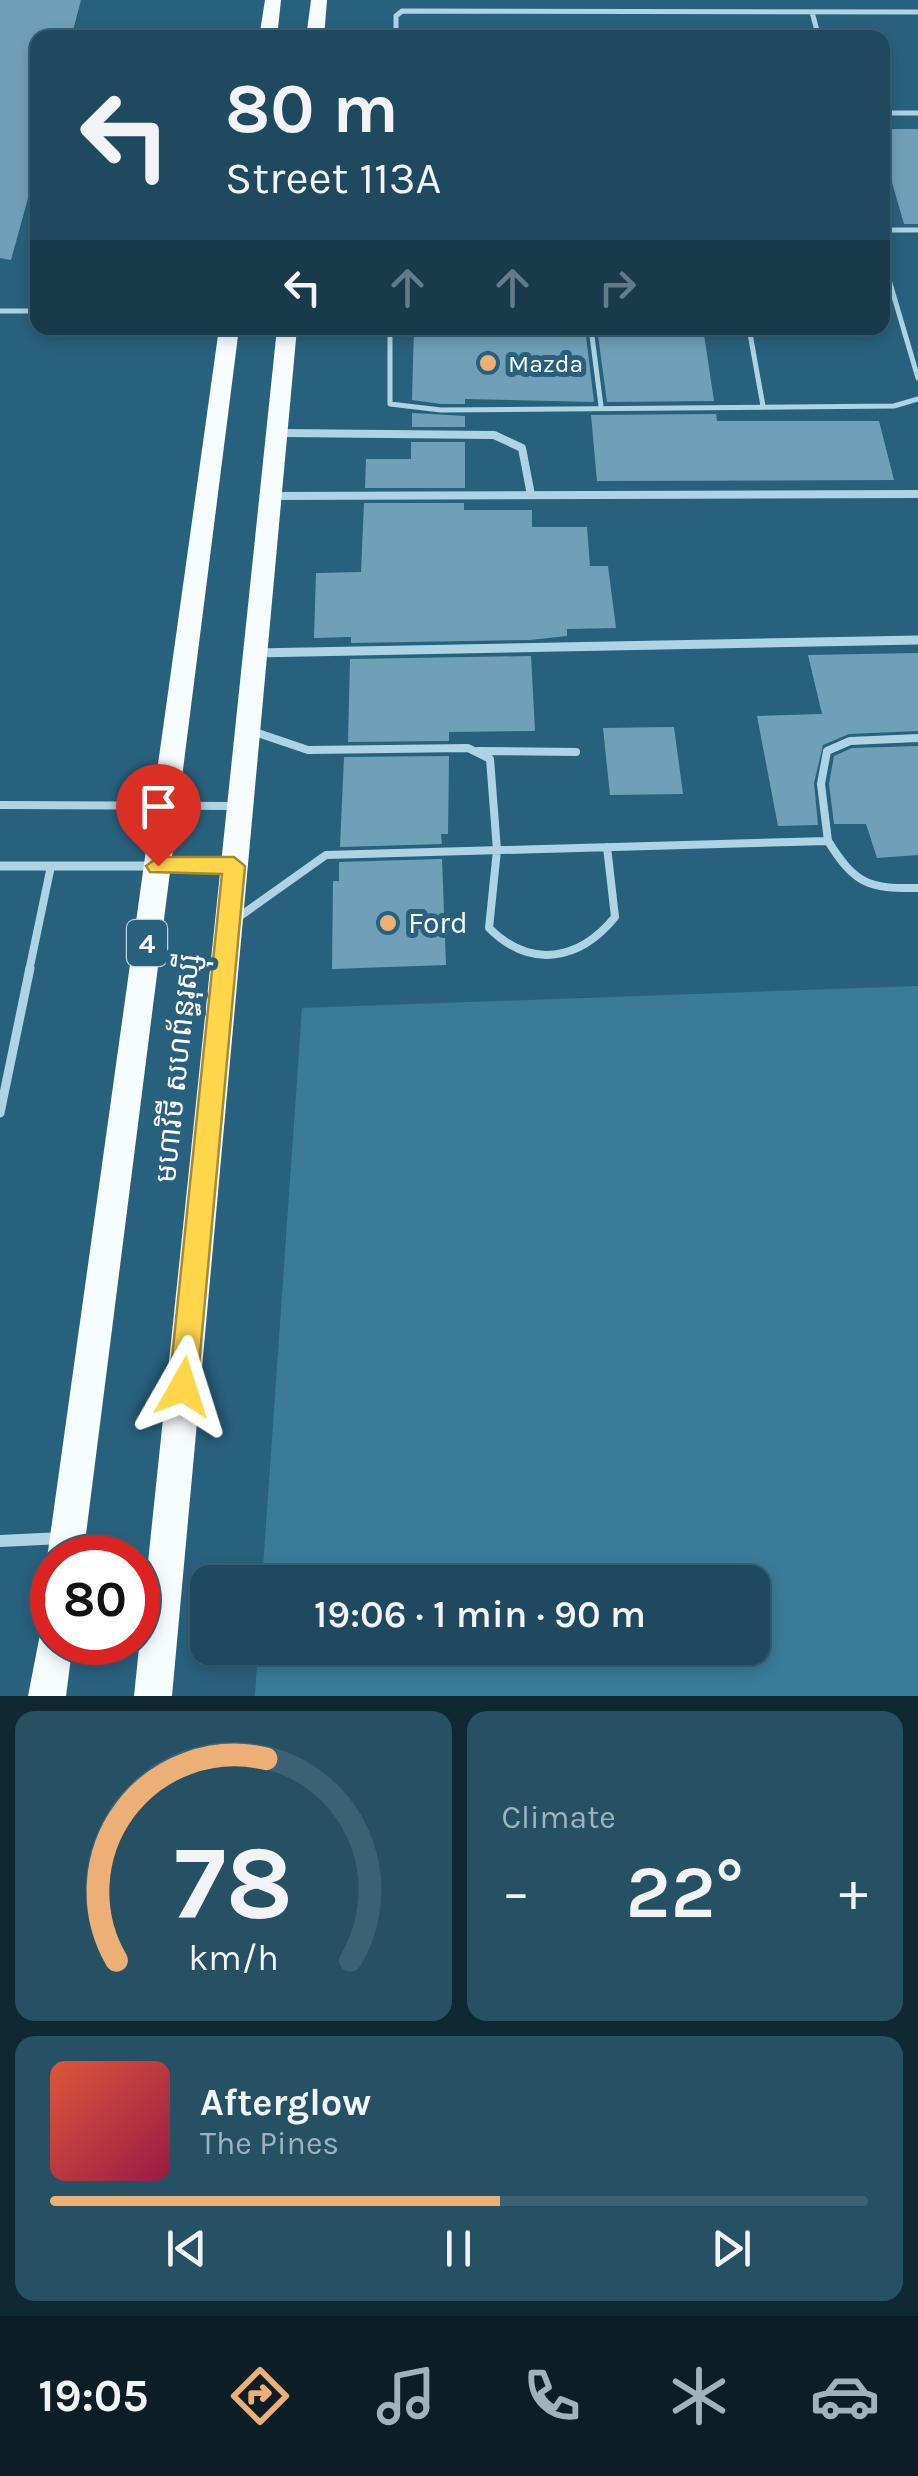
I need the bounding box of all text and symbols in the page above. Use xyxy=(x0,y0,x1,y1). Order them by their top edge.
text: 80 m xyxy=(225,68,399,150)
icon: left xyxy=(60,70,190,200)
text: Street 113A xyxy=(225,152,441,204)
icon: left xyxy=(275,260,330,315)
icon: ahead xyxy=(380,260,435,315)
icon: ahead xyxy=(485,260,540,315)
icon: right xyxy=(590,260,645,315)
place label: Mazda xyxy=(508,349,583,378)
marker: Mazda xyxy=(477,352,499,374)
pin xyxy=(116,764,201,867)
icon: arrive xyxy=(131,779,186,834)
place label: Ford xyxy=(408,905,468,941)
marker: Ford xyxy=(377,912,399,934)
road number: 4 xyxy=(127,920,167,966)
street label: មហាវិថី សហព័ន្ធរុស្ស៊ី xyxy=(146,951,215,1185)
position arrow xyxy=(131,1335,235,1439)
speed limit sign: 80 xyxy=(30,1535,160,1665)
text: 19:06 · 1 min · 90 m xyxy=(314,1592,646,1637)
text: Climate xyxy=(502,1799,616,1836)
text: 78 xyxy=(174,1823,293,1944)
text: 22° xyxy=(626,1848,744,1936)
text: − xyxy=(502,1860,530,1924)
text: + xyxy=(839,1860,868,1924)
text: km/h xyxy=(188,1937,279,1979)
text: Afterglow xyxy=(200,2080,371,2125)
text: The Pines xyxy=(200,2125,339,2162)
icon: previous xyxy=(159,2221,214,2276)
icon: pause xyxy=(431,2221,486,2276)
icon: next xyxy=(704,2221,759,2276)
icon: directions xyxy=(225,2361,295,2431)
icon: music xyxy=(371,2361,441,2431)
icon: phone xyxy=(517,2361,587,2431)
icon: climate xyxy=(664,2361,734,2431)
icon: car xyxy=(810,2361,880,2431)
text: 19:05 xyxy=(38,2370,148,2422)

